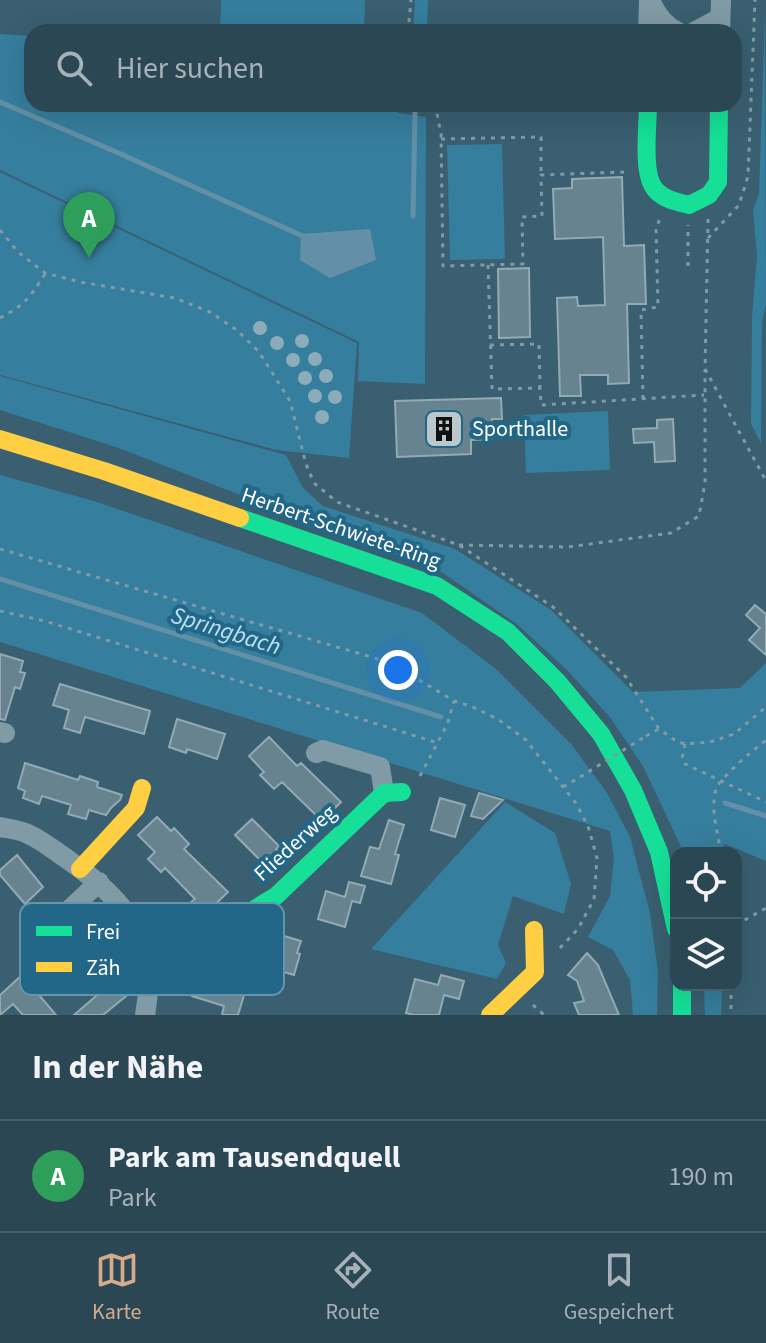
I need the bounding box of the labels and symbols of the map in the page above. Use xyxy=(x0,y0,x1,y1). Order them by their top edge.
pin: A xyxy=(63,192,115,258)
building icon: Sporthalle xyxy=(423,408,465,450)
place label: Sporthalle xyxy=(472,413,568,445)
street label: Herbert-Schwiete-Ring xyxy=(237,479,445,577)
water label: Springbach xyxy=(167,598,285,664)
your location xyxy=(378,650,418,690)
street label: Fliederweg xyxy=(247,797,343,889)
legend xyxy=(20,903,284,995)
text: Frei xyxy=(86,916,120,948)
text: Zäh xyxy=(86,952,121,984)

